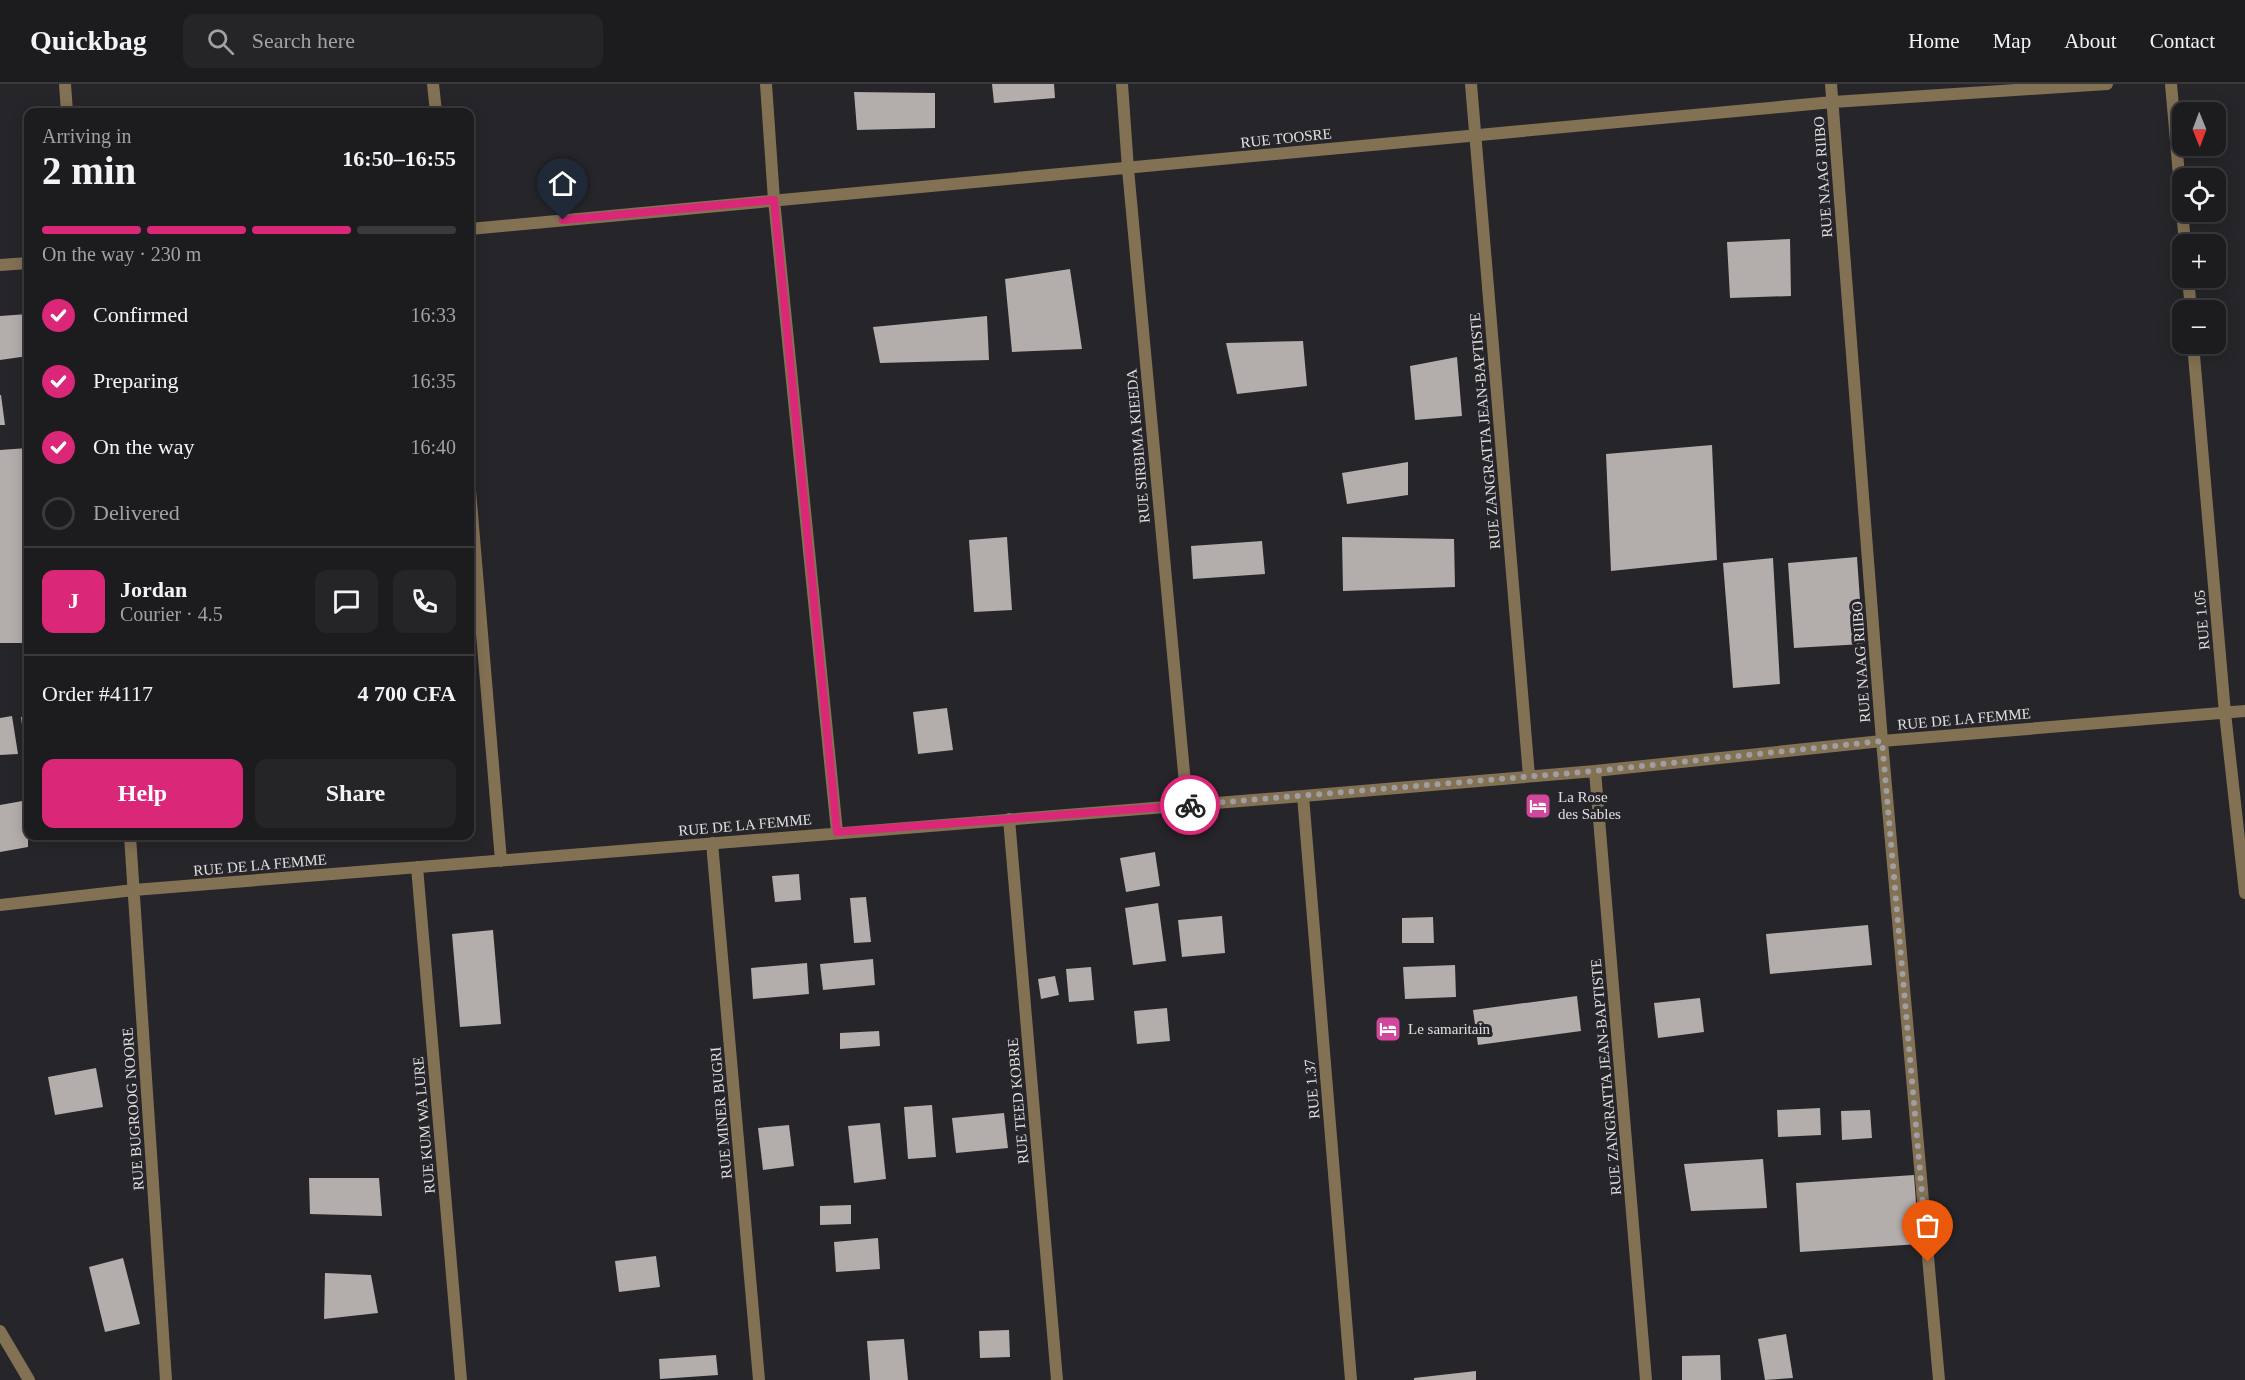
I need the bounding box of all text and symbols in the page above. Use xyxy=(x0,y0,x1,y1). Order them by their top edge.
search box xyxy=(183,14,603,68)
text: Quickbag xyxy=(30,25,147,56)
icon: search xyxy=(204,25,237,58)
text: Search here xyxy=(252,28,355,53)
text: Home xyxy=(1908,29,1960,53)
text: Map xyxy=(1993,29,2031,53)
text: About xyxy=(2064,29,2117,53)
text: Contact xyxy=(2150,29,2215,53)
north arrow xyxy=(2172,102,2226,156)
map controls xyxy=(2172,102,2226,354)
street label: RUE NAAG RIIBO xyxy=(1811,116,1835,238)
text: Arriving in xyxy=(42,125,131,147)
street label: RUE TOOSRE xyxy=(1240,125,1332,151)
text: 16:50–16:55 xyxy=(342,146,456,171)
text: 2 min xyxy=(42,149,136,192)
pin xyxy=(537,158,588,220)
icon: home xyxy=(546,167,579,200)
button: locate xyxy=(2172,168,2226,222)
button: + xyxy=(2172,234,2226,288)
text: On the way · 230 m xyxy=(42,243,201,265)
icon: check xyxy=(42,299,75,332)
button: − xyxy=(2172,300,2226,354)
text: Confirmed xyxy=(93,302,188,327)
text: 16:33 xyxy=(410,304,456,326)
street label: RUE ZANGRATTA JEAN-BAPTISTE xyxy=(1467,312,1503,550)
icon: check xyxy=(42,365,75,398)
text: Preparing xyxy=(93,368,179,393)
street label: RUE SIRBIMA KIEEDA xyxy=(1123,368,1153,524)
text: 16:35 xyxy=(410,370,456,392)
icon: check xyxy=(42,431,75,464)
text: On the way xyxy=(93,434,194,459)
text: 16:40 xyxy=(410,436,456,458)
text: Delivered xyxy=(93,500,180,525)
button: chat xyxy=(315,570,378,633)
button: phone xyxy=(393,570,456,633)
text: Jordan xyxy=(120,577,187,602)
text: J xyxy=(68,588,79,613)
street label: RUE 1.05 xyxy=(2191,589,2213,651)
street label: RUE NAAG RIIBO xyxy=(1849,601,1873,723)
text: Courier · 4.5 xyxy=(120,603,223,625)
text: Order #4117 xyxy=(42,681,153,706)
text: 4 700 CFA xyxy=(357,681,456,706)
street label: RUE DE LA FEMME xyxy=(1897,705,2031,733)
button: Help xyxy=(42,759,243,828)
button: Share xyxy=(255,759,456,828)
courier xyxy=(1160,775,1220,835)
icon: bike xyxy=(1174,789,1207,822)
place label: La Rose des Sables xyxy=(1558,789,1621,822)
hotel icon: La Rose des Sables xyxy=(1523,791,1553,821)
street label: RUE DE LA FEMME xyxy=(678,811,812,839)
street label: RUE DE LA FEMME xyxy=(193,851,327,879)
street label: RUE ZANGRATTA JEAN-BAPTISTE xyxy=(1588,958,1624,1196)
hotel icon: Le samaritain xyxy=(1373,1014,1403,1044)
place label: Le samaritain xyxy=(1408,1021,1491,1037)
street label: RUE BUGROOG NOORE xyxy=(119,1027,147,1191)
street label: RUE TEED KOBRE xyxy=(1005,1037,1031,1165)
street label: RUE MINER BUGRI xyxy=(707,1046,735,1180)
street label: RUE KUM WA LURE xyxy=(410,1056,438,1194)
street label: RUE 1.37 xyxy=(1301,1058,1323,1120)
pin xyxy=(1902,1200,1953,1262)
icon: bag xyxy=(1911,1209,1944,1242)

